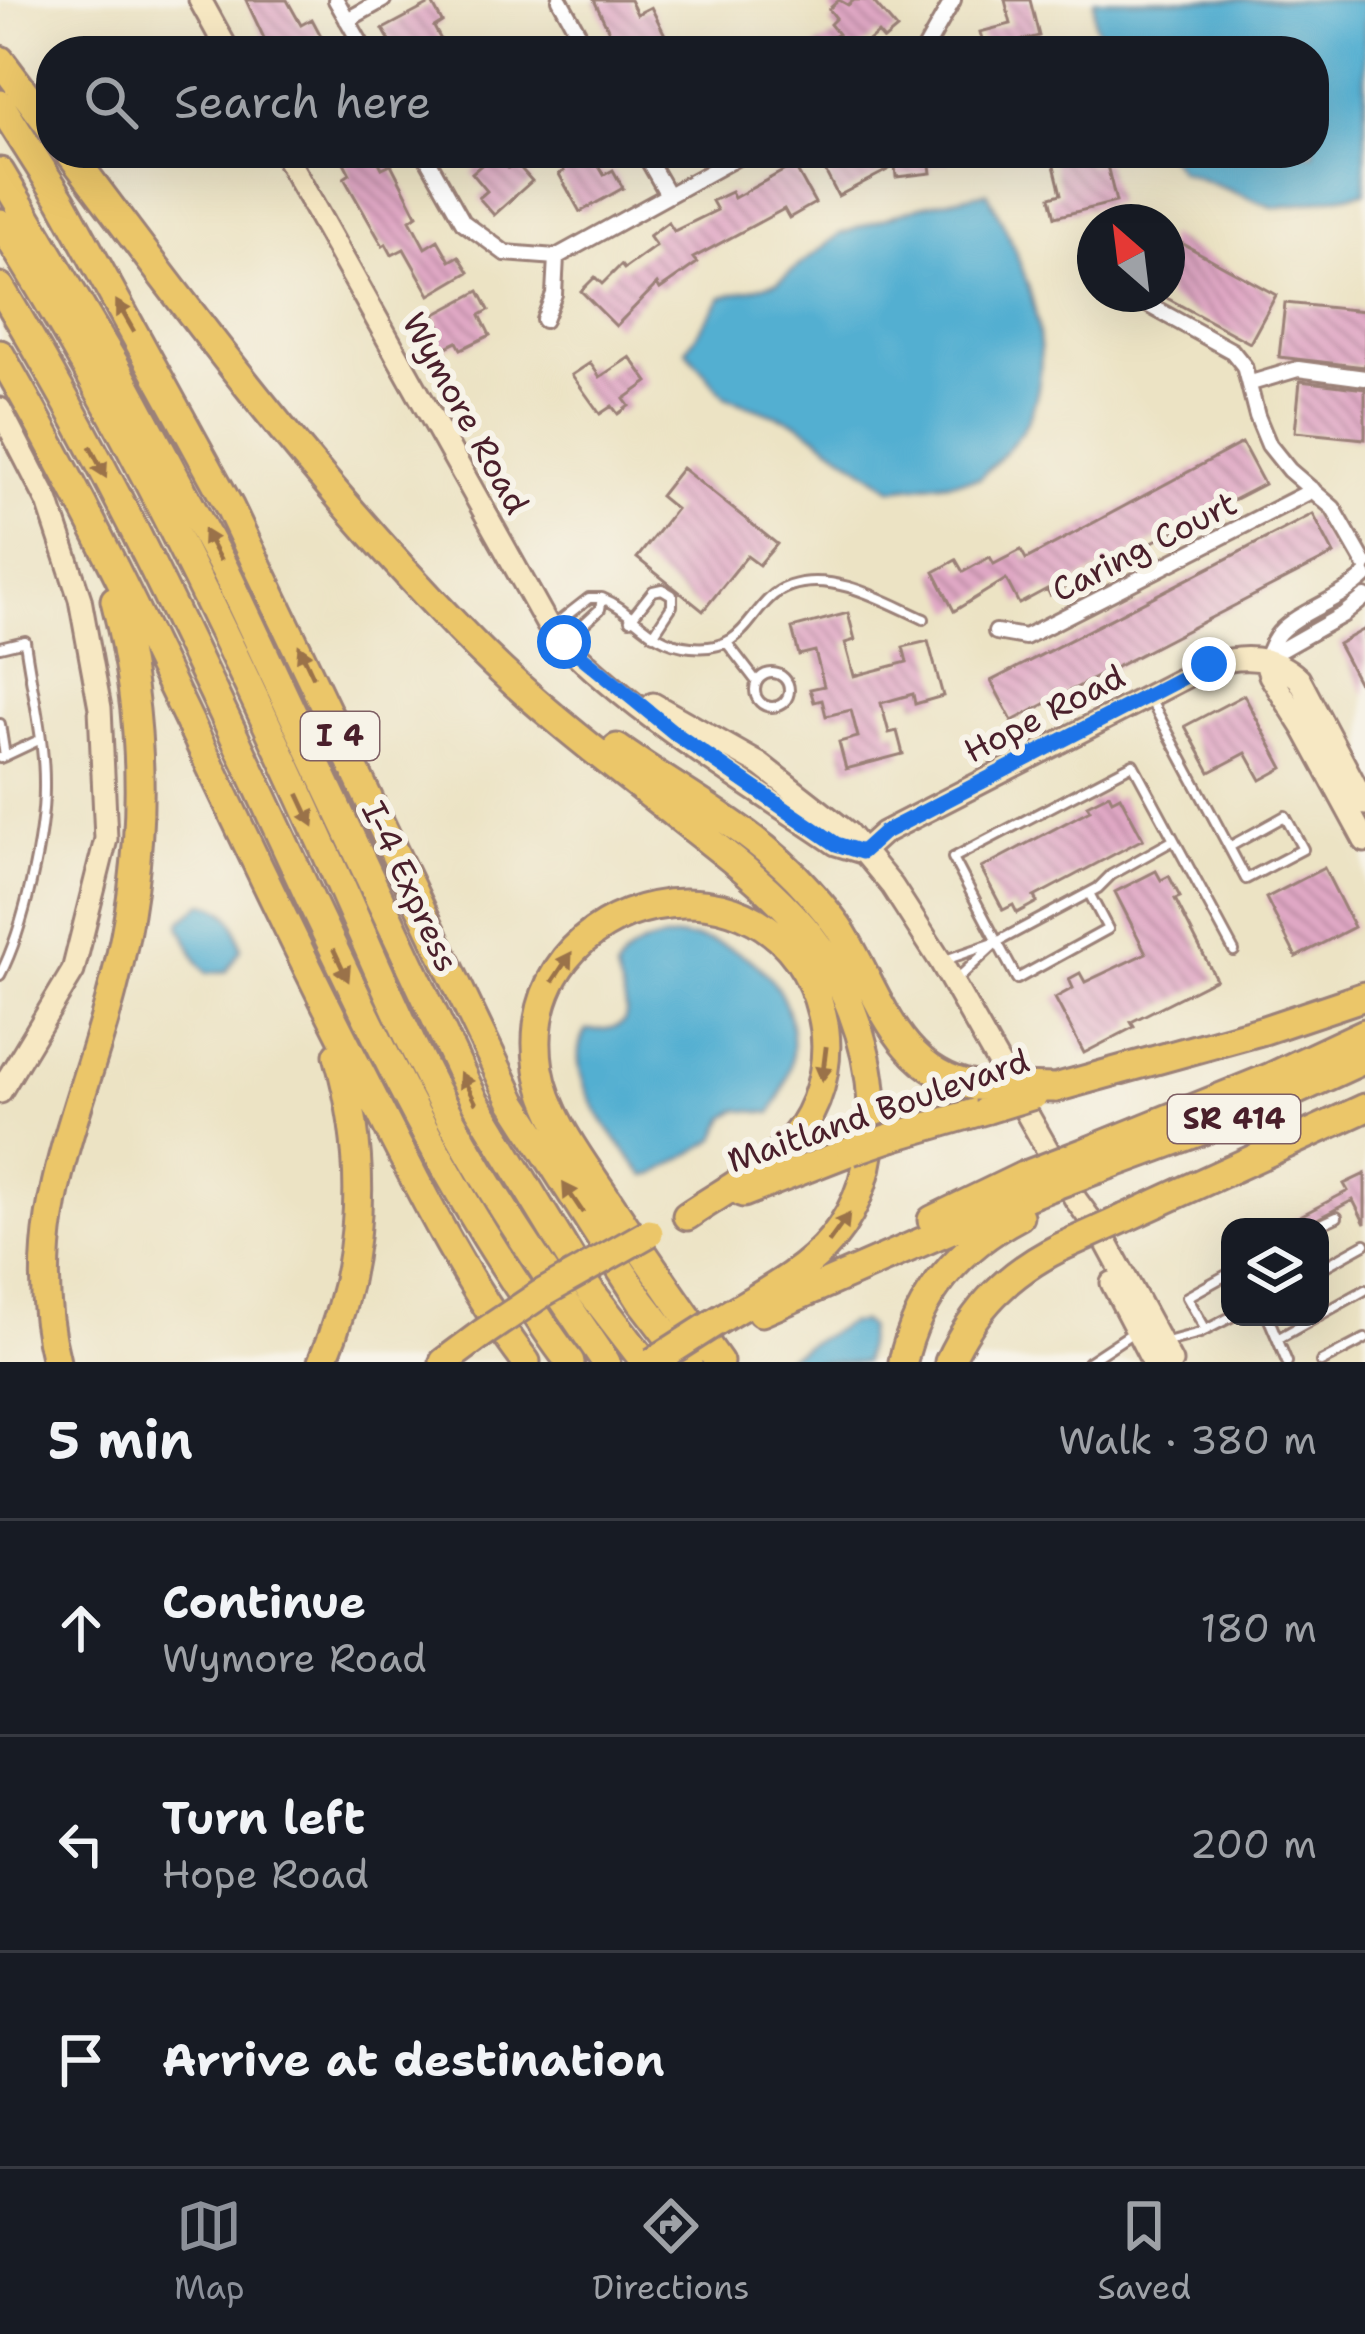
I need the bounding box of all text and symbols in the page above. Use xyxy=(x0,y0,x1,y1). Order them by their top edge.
search box xyxy=(36,36,1329,168)
icon: search xyxy=(78,69,144,135)
text: Search here xyxy=(174,72,431,132)
north arrow xyxy=(1077,204,1185,312)
one-way arrow xyxy=(115,299,136,333)
street label: Wymore Road xyxy=(392,304,540,522)
one-way arrow xyxy=(88,445,108,480)
street label: Caring Court xyxy=(1044,481,1244,612)
one-way arrow xyxy=(202,528,222,563)
route start xyxy=(537,615,591,669)
route end xyxy=(1182,637,1236,691)
one-way arrow xyxy=(295,643,315,678)
street label: Hope Road xyxy=(956,654,1133,773)
road number: I 4 xyxy=(301,712,379,760)
one-way arrow xyxy=(297,793,317,828)
street label: I-4 Express xyxy=(351,794,470,979)
one-way arrow xyxy=(331,948,351,983)
one-way arrow xyxy=(551,951,573,984)
street label: Maitland Boulevard xyxy=(721,1038,1035,1183)
one-way arrow xyxy=(815,1045,834,1083)
one-way arrow xyxy=(458,1070,478,1105)
road number: SR 414 xyxy=(1168,1095,1300,1143)
one-way arrow xyxy=(562,1181,584,1214)
one-way arrow xyxy=(827,1212,851,1244)
map controls xyxy=(1221,1218,1329,1326)
button: layers xyxy=(1221,1218,1329,1326)
text: 5 min xyxy=(48,1406,193,1474)
text: Walk · 380 m xyxy=(1058,1414,1317,1466)
text: Continue xyxy=(162,1572,366,1632)
icon: ahead xyxy=(48,1595,114,1661)
text: 180 m xyxy=(1201,1602,1317,1654)
text: Wymore Road xyxy=(162,1632,427,1684)
text: Turn left xyxy=(162,1788,365,1848)
icon: left xyxy=(48,1811,114,1877)
text: 200 m xyxy=(1190,1818,1317,1870)
text: Hope Road xyxy=(162,1848,369,1900)
icon: arrive xyxy=(48,2027,114,2093)
text: Arrive at destination xyxy=(162,2030,665,2090)
tab: Map xyxy=(174,2193,245,2310)
tab: Directions xyxy=(592,2193,750,2310)
tab: Saved xyxy=(1097,2193,1191,2310)

